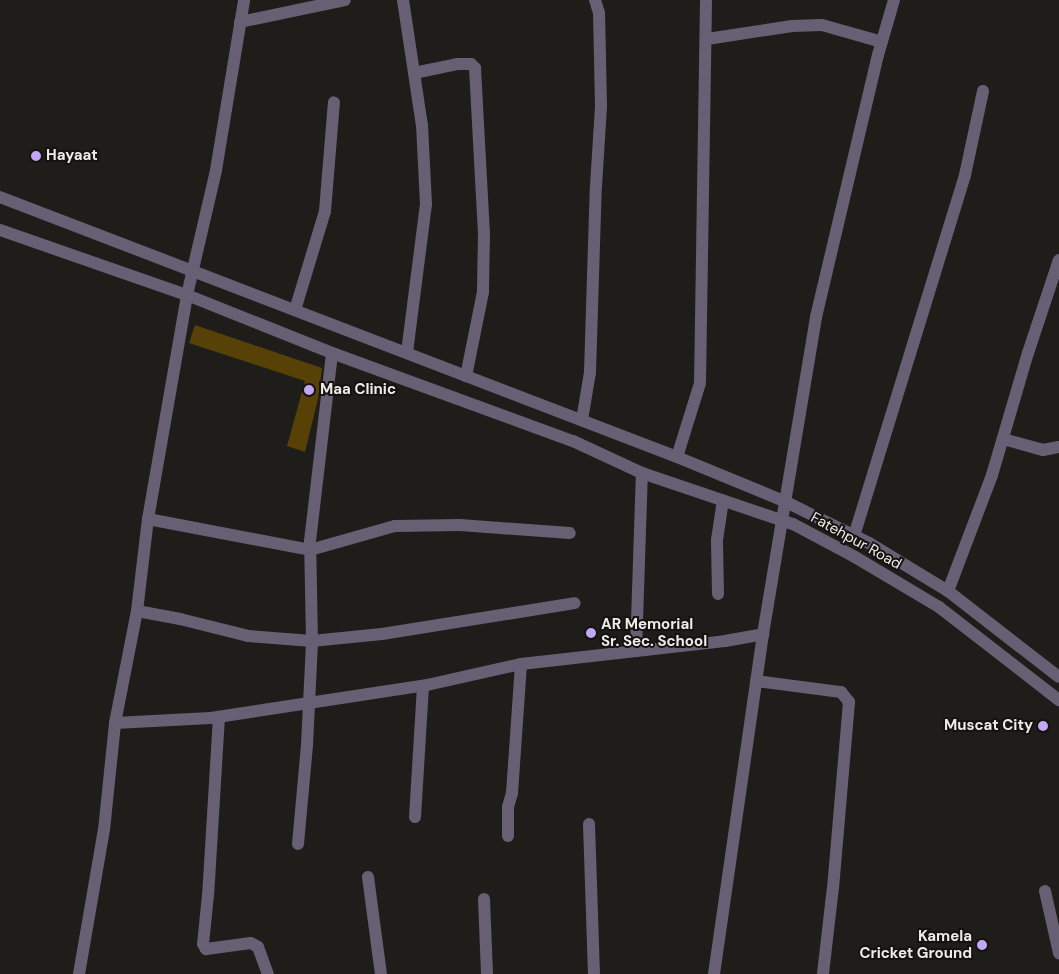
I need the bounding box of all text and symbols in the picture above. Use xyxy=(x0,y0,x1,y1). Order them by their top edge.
place label: Hayaat xyxy=(46,147,98,165)
marker: Hayaat xyxy=(30,150,42,162)
place label: Maa Clinic xyxy=(320,381,396,399)
marker: Maa Clinic xyxy=(302,383,316,397)
street label: Fatehpur Road xyxy=(808,509,904,573)
place label: AR Memorial Sr. Sec. School xyxy=(601,615,707,650)
marker: AR Memorial Sr. Sec. School xyxy=(585,627,597,639)
place label: Muscat City xyxy=(944,717,1033,735)
marker: Muscat City xyxy=(1037,720,1049,732)
place label: Kamela Cricket Ground xyxy=(859,927,972,962)
marker: Kamela Cricket Ground xyxy=(976,939,988,951)

